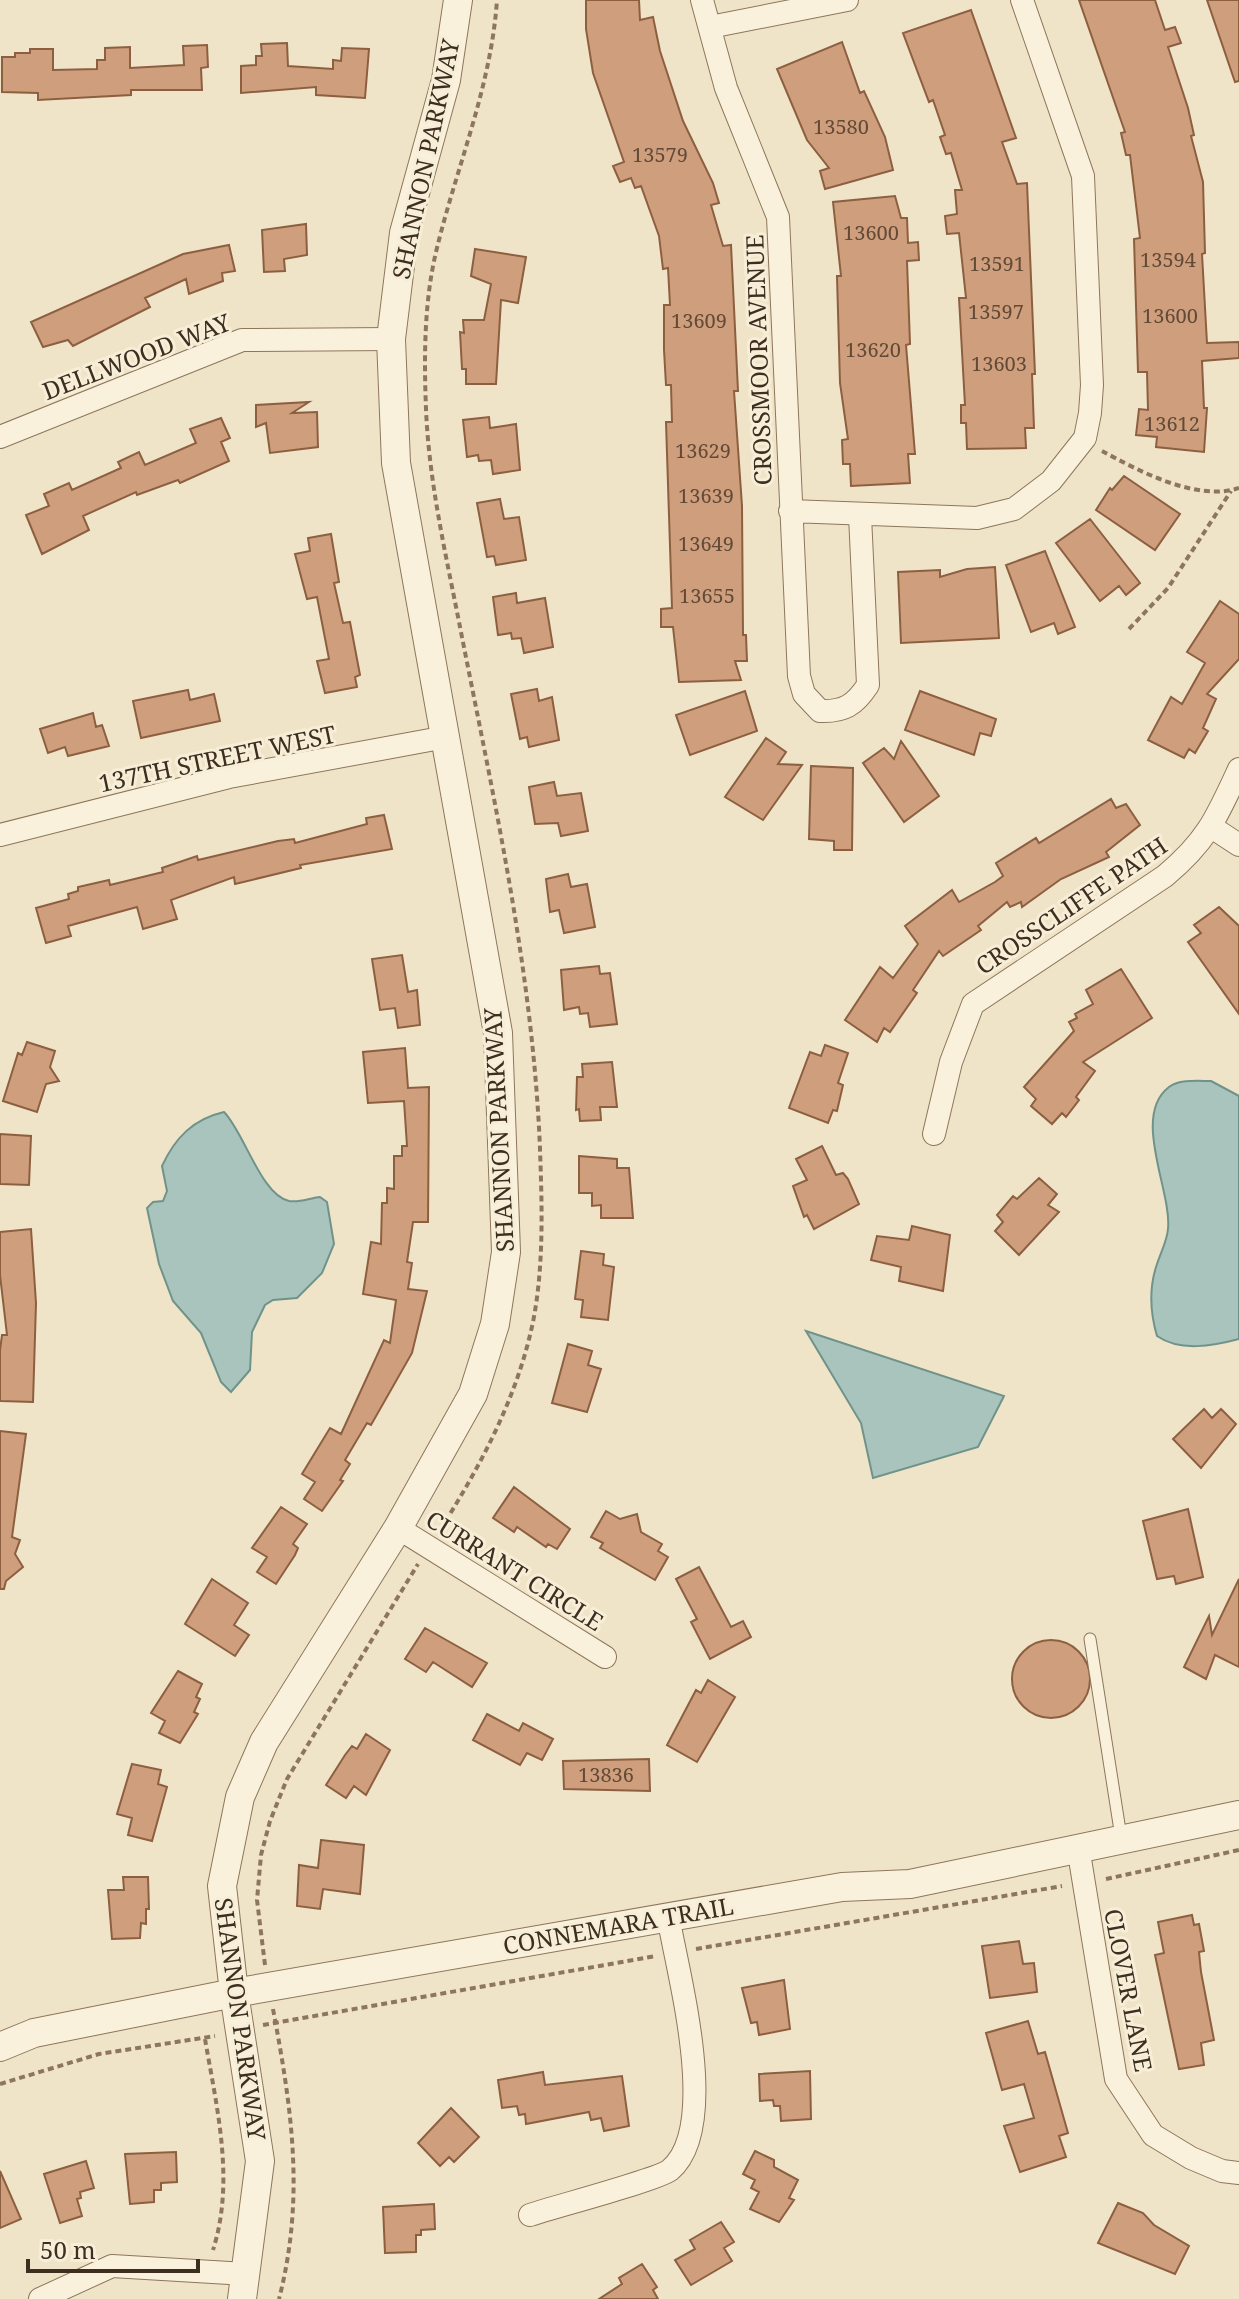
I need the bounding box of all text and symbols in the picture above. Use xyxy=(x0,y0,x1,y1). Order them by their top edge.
street label: SHANNON PARKWAY xyxy=(383,35,467,282)
house number: 13580 xyxy=(813,113,869,140)
house number: 13579 xyxy=(632,141,688,168)
house number: 13600 xyxy=(843,219,899,246)
street label: CROSSMOOR AVENUE xyxy=(737,234,779,486)
house number: 13594 xyxy=(1140,246,1196,273)
house number: 13591 xyxy=(969,250,1025,277)
house number: 13597 xyxy=(968,298,1024,325)
house number: 13600 xyxy=(1142,302,1198,329)
street label: DELLWOOD WAY xyxy=(37,305,236,407)
house number: 13609 xyxy=(671,307,727,334)
house number: 13620 xyxy=(845,336,901,363)
house number: 13603 xyxy=(971,350,1027,377)
house number: 13612 xyxy=(1144,410,1200,437)
house number: 13629 xyxy=(675,437,731,464)
house number: 13639 xyxy=(678,482,734,509)
house number: 13649 xyxy=(678,530,734,557)
house number: 13655 xyxy=(679,582,735,609)
street label: 137TH STREET WEST xyxy=(95,717,339,799)
street label: CROSSCLIFFE PATH xyxy=(969,829,1173,981)
street label: SHANNON PARKWAY xyxy=(475,1006,521,1253)
street label: CURRANT CIRCLE xyxy=(420,1502,610,1638)
house number: 13836 xyxy=(578,1761,634,1788)
street label: CONNEMARA TRAIL xyxy=(500,1888,736,1962)
street label: SHANNON PARKWAY xyxy=(208,1896,274,2143)
street label: CLOVER LANE xyxy=(1097,1906,1161,2074)
scale bar xyxy=(28,2223,198,2273)
text: 50 m xyxy=(40,2233,96,2266)

